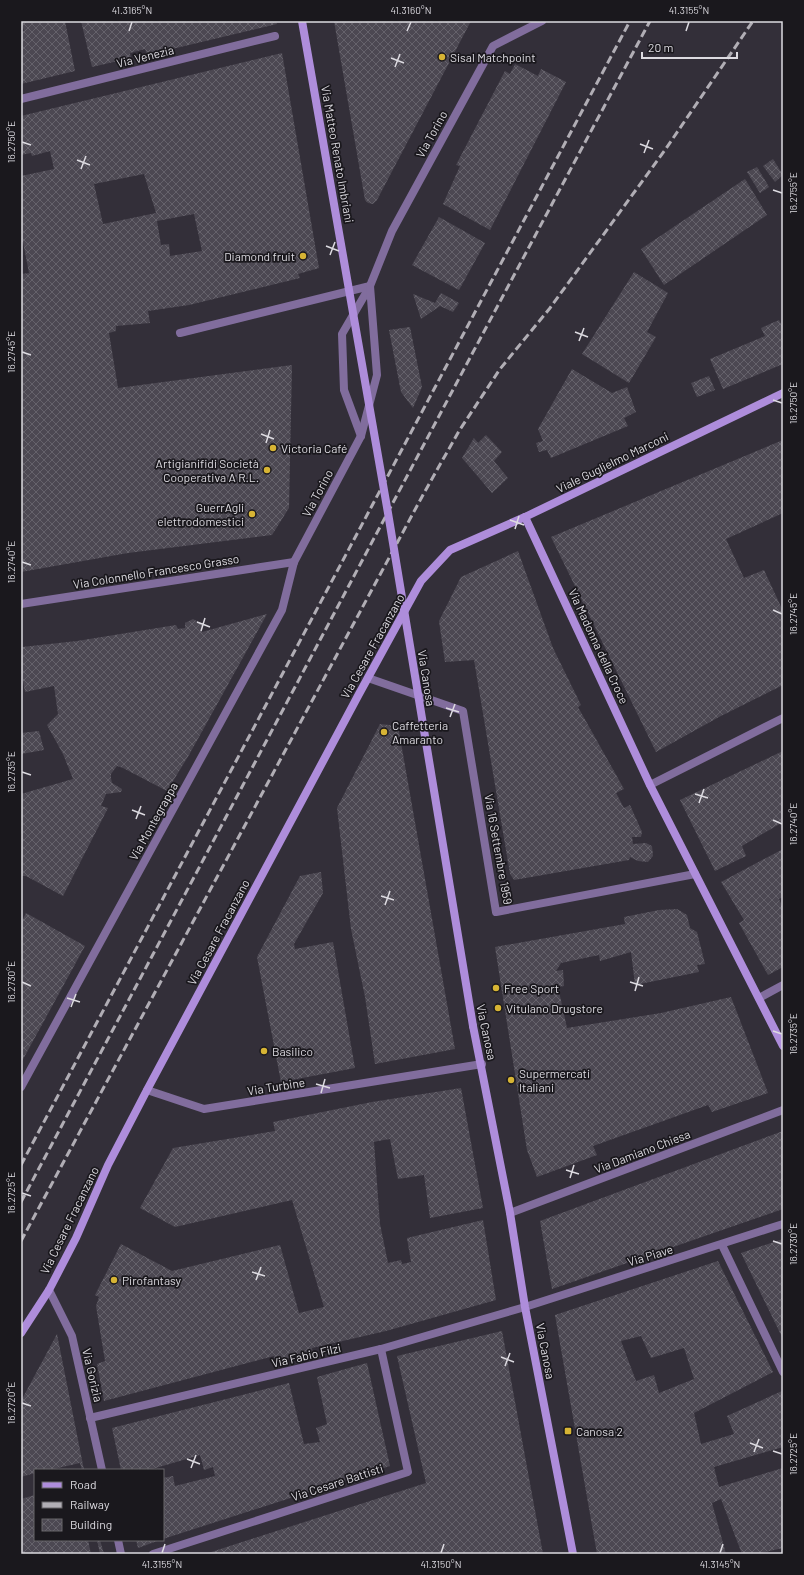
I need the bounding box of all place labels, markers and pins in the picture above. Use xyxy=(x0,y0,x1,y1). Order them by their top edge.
place label: Sisal Matchpoint xyxy=(450,50,536,64)
marker: Sisal Matchpoint xyxy=(437,52,447,62)
place label: Diamond fruit xyxy=(224,249,295,263)
marker: Diamond fruit xyxy=(298,251,308,261)
place label: Victoria Café xyxy=(281,441,347,455)
marker: Victoria Café xyxy=(268,443,278,453)
place label: Artigianifidi Società Cooperativa A R.L. xyxy=(156,456,259,484)
marker: Artigianifidi Società Cooperativa A R.L. xyxy=(262,465,272,475)
place label: GuerrAgli elettrodomestici xyxy=(157,500,244,528)
marker: GuerrAgli elettrodomestici xyxy=(247,509,257,519)
place label: Caffetteria Amaranto xyxy=(392,718,448,746)
marker: Caffetteria Amaranto xyxy=(379,727,389,737)
place label: Free Sport xyxy=(504,981,559,995)
marker: Free Sport xyxy=(491,983,501,993)
place label: Vitulano Drugstore xyxy=(506,1001,603,1015)
marker: Vitulano Drugstore xyxy=(493,1003,503,1013)
place label: Basilico xyxy=(272,1044,313,1058)
marker: Basilico xyxy=(259,1046,269,1056)
place label: Supermercati Italiani xyxy=(519,1066,590,1094)
marker: Supermercati Italiani xyxy=(506,1075,516,1085)
place label: Pirofantasy xyxy=(122,1273,181,1287)
marker: Pirofantasy xyxy=(109,1275,119,1285)
place label: Canosa 2 xyxy=(576,1424,623,1438)
marker: Canosa 2 xyxy=(563,1426,573,1436)

